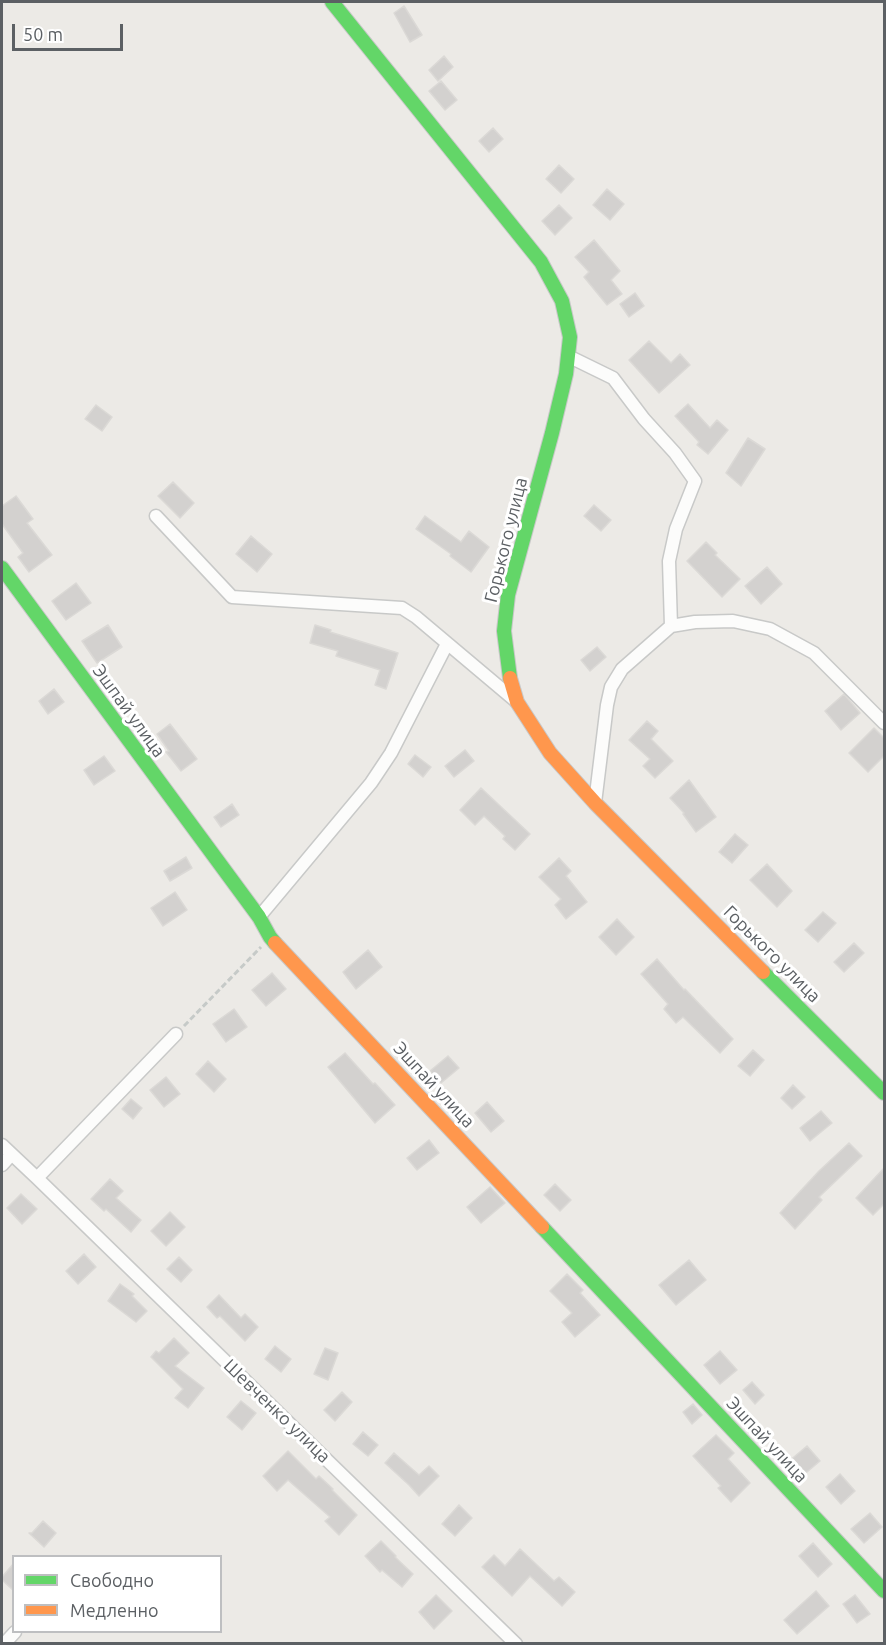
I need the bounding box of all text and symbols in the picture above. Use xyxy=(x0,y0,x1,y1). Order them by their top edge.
scale bar xyxy=(15,12,126,50)
text: 50 m xyxy=(23,24,63,44)
street label: Горького улица xyxy=(480,475,532,605)
street label: Эшпай улица xyxy=(88,660,170,762)
street label: Горького улица xyxy=(719,901,825,1007)
street label: Эшпай улица xyxy=(389,1038,479,1132)
street label: Шевченко улица xyxy=(219,1355,335,1467)
street label: Эшпай улица xyxy=(722,1393,812,1487)
legend xyxy=(12,1555,222,1633)
text: Свободно xyxy=(70,1570,154,1590)
text: Медленно xyxy=(70,1600,159,1620)

